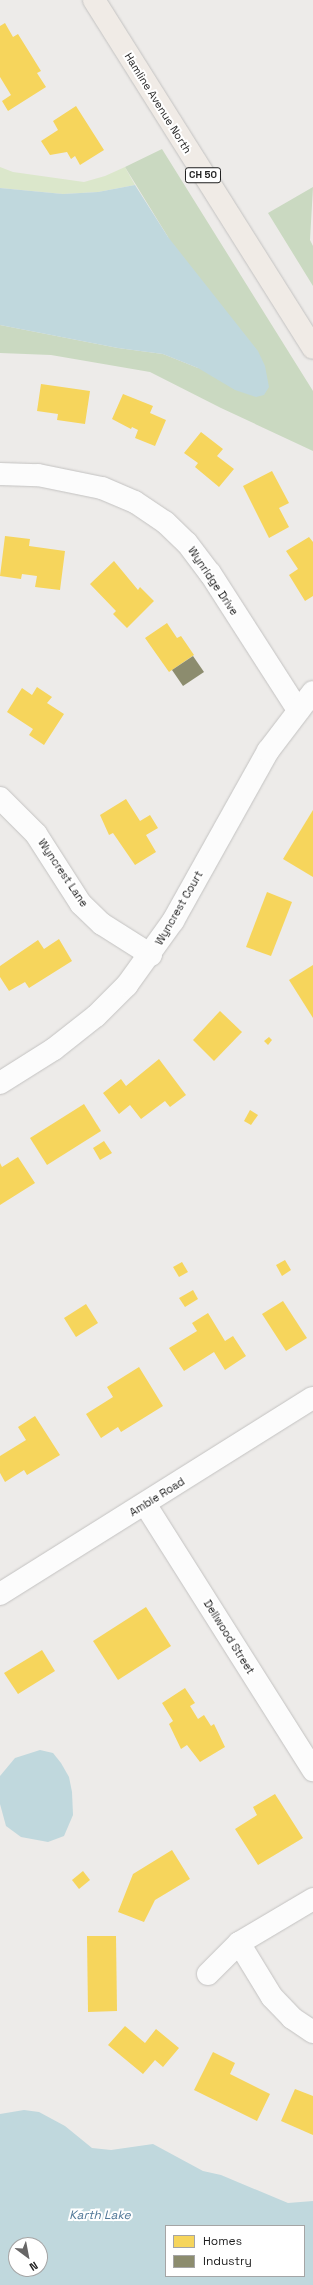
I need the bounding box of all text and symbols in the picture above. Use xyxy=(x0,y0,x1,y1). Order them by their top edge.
street label: Hamline Avenue North xyxy=(122,50,194,156)
road number: CH 50 xyxy=(184,167,222,183)
street label: Wynridge Drive xyxy=(185,544,241,618)
street label: Wyncrest Lane xyxy=(35,836,91,910)
street label: Wyncrest Court xyxy=(152,869,206,947)
street label: Amble Road xyxy=(127,1475,187,1519)
street label: Dellwood Street xyxy=(201,1597,257,1677)
water label: Karth Lake xyxy=(69,2209,131,2223)
legend xyxy=(165,2225,305,2277)
text: Homes xyxy=(203,2233,242,2249)
north arrow xyxy=(8,2237,48,2277)
text: Industry xyxy=(203,2253,252,2269)
text: N xyxy=(27,2258,41,2274)

